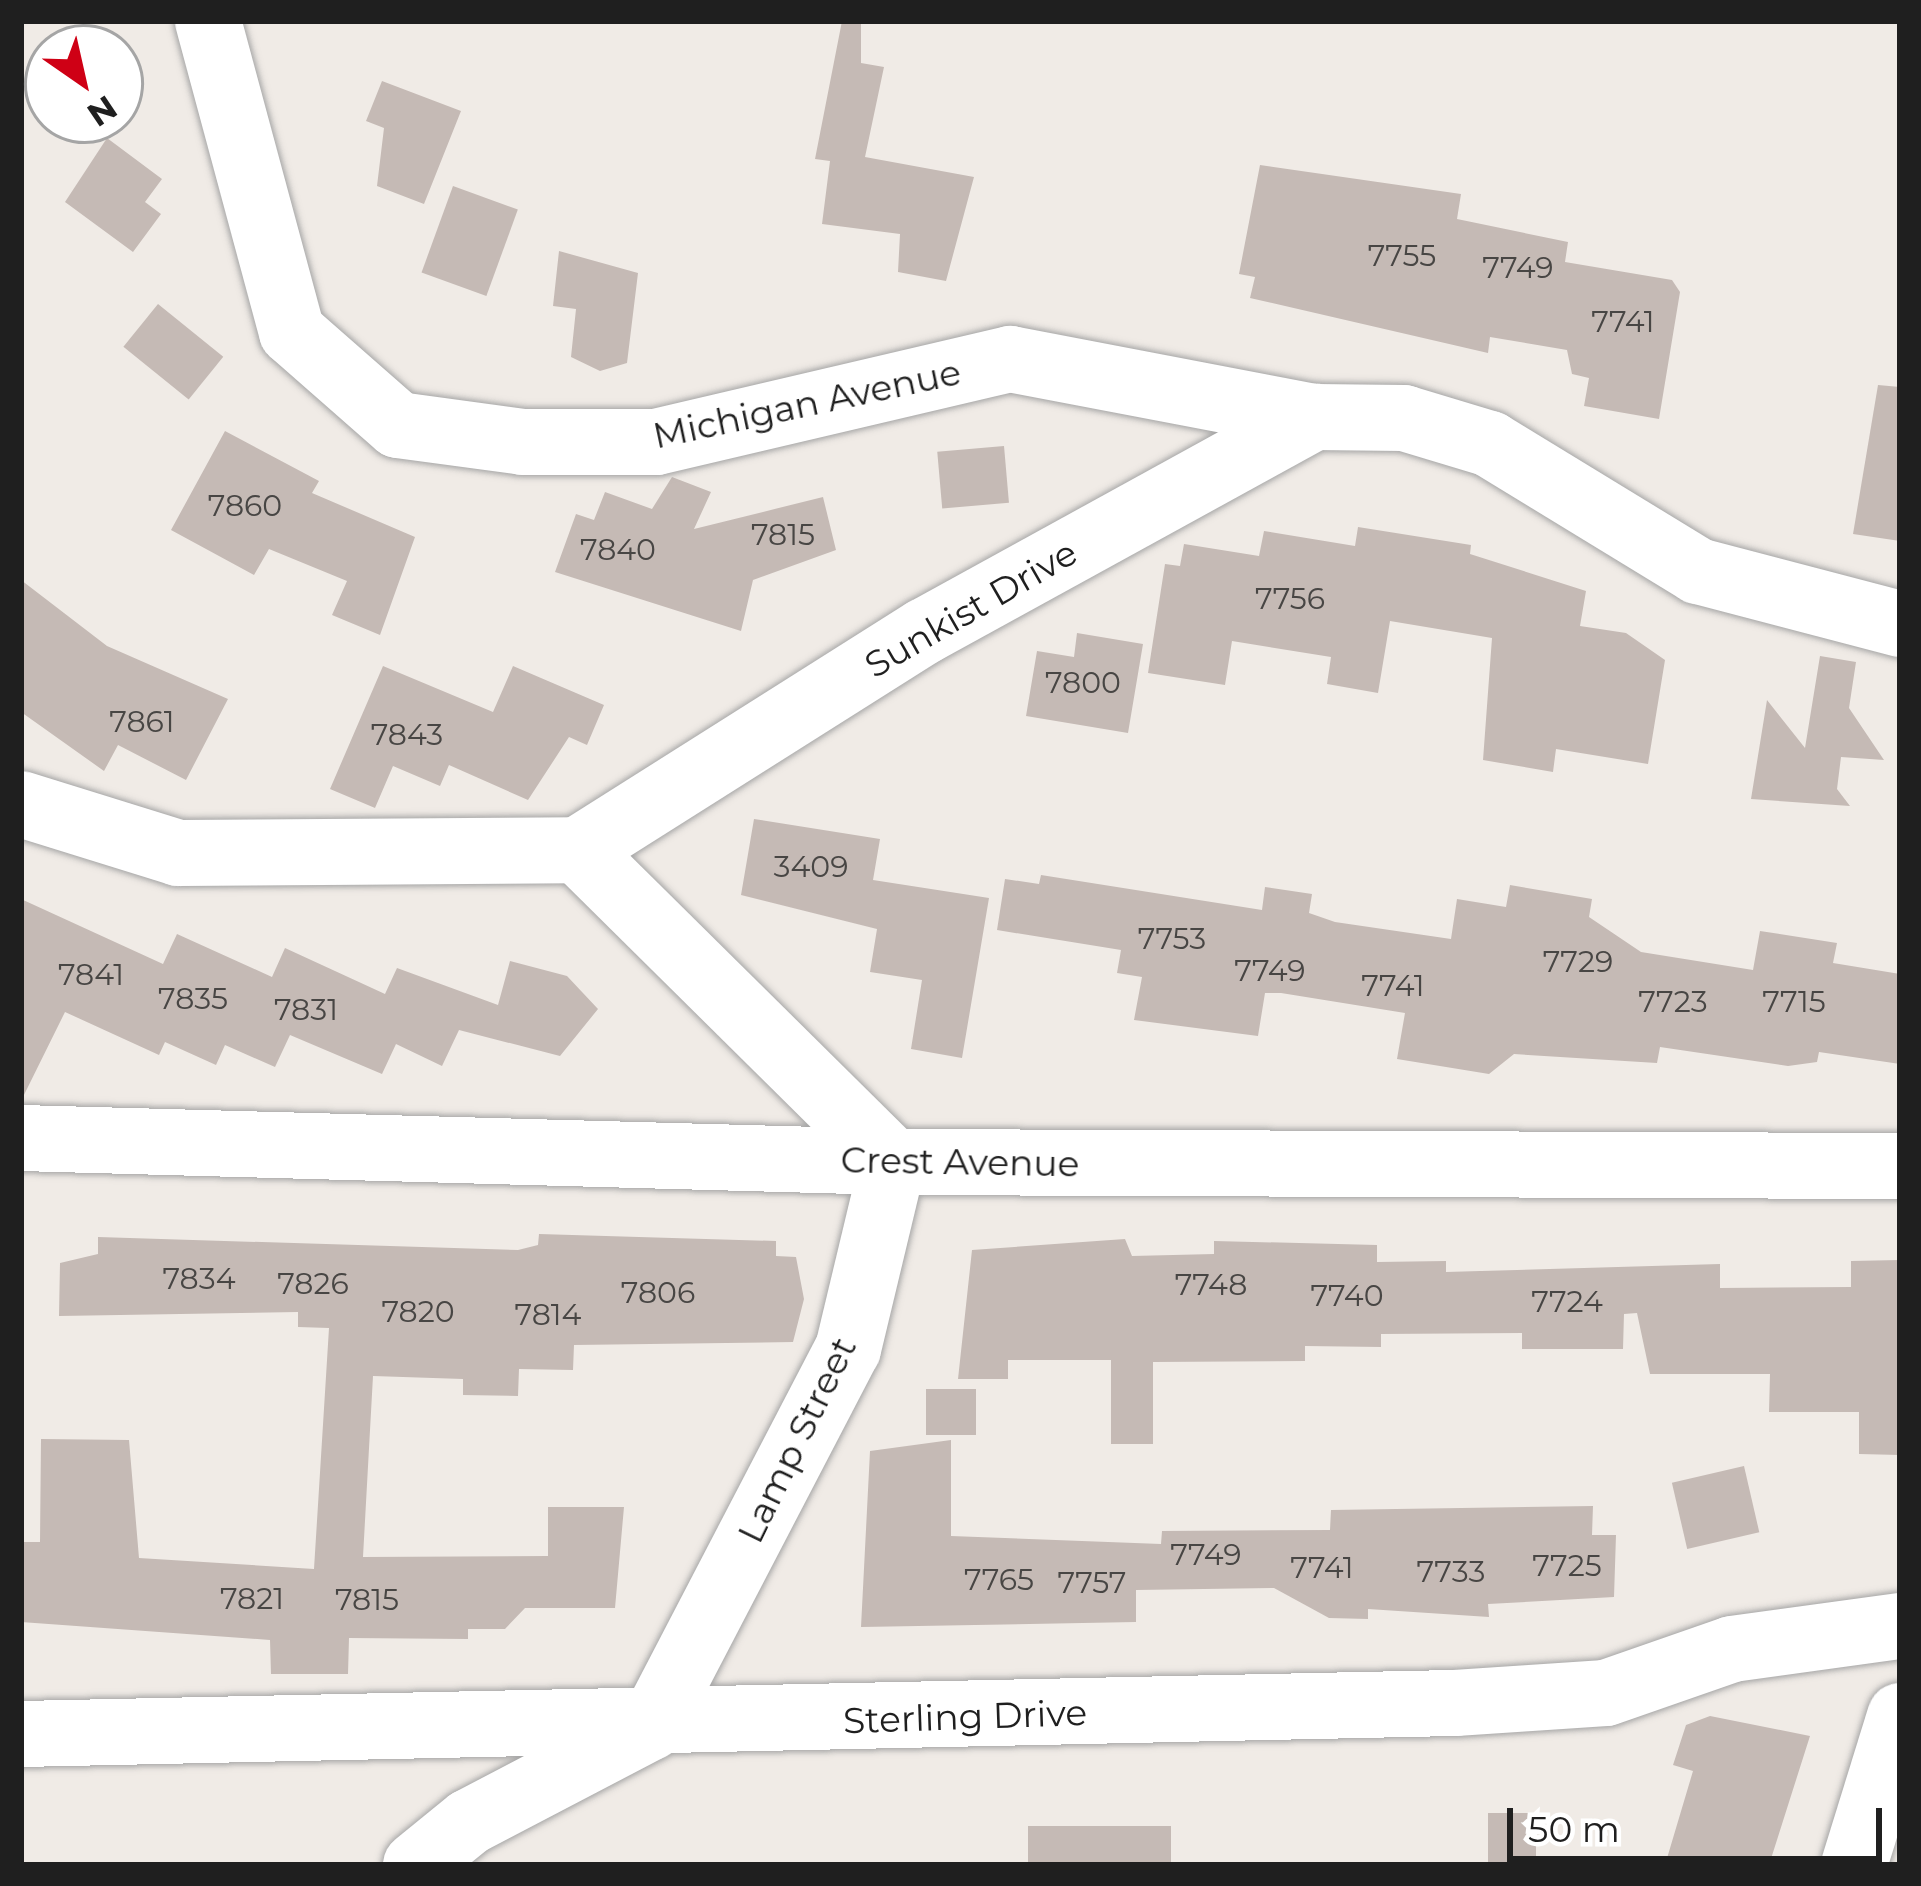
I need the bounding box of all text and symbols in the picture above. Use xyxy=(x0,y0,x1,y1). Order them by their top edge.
north arrow xyxy=(24,24,144,144)
text: N xyxy=(80,87,125,135)
house number: 7755 xyxy=(1368,238,1436,274)
house number: 7749 xyxy=(1482,250,1554,286)
house number: 7741 xyxy=(1591,304,1655,340)
street label: Michigan Avenue xyxy=(649,350,965,458)
house number: 7860 xyxy=(208,488,282,524)
house number: 7815 xyxy=(751,517,815,553)
street label: Sunkist Drive xyxy=(857,531,1085,687)
house number: 7840 xyxy=(580,532,656,568)
house number: 7756 xyxy=(1255,581,1325,617)
house number: 7800 xyxy=(1045,665,1121,701)
house number: 7861 xyxy=(109,704,175,740)
house number: 7843 xyxy=(371,717,443,753)
house number: 3409 xyxy=(774,849,848,885)
house number: 7753 xyxy=(1138,921,1206,957)
house number: 7729 xyxy=(1543,944,1613,980)
house number: 7749 xyxy=(1234,953,1306,989)
house number: 7841 xyxy=(58,957,124,993)
house number: 7741 xyxy=(1361,968,1425,1004)
house number: 7835 xyxy=(158,981,228,1017)
house number: 7723 xyxy=(1638,984,1708,1020)
house number: 7715 xyxy=(1762,984,1826,1020)
house number: 7831 xyxy=(274,992,338,1028)
street label: Crest Avenue xyxy=(840,1138,1080,1186)
house number: 7834 xyxy=(163,1261,235,1297)
house number: 7826 xyxy=(277,1266,349,1302)
house number: 7748 xyxy=(1175,1267,1247,1303)
house number: 7806 xyxy=(621,1275,695,1311)
house number: 7740 xyxy=(1310,1278,1384,1314)
house number: 7724 xyxy=(1531,1284,1603,1320)
house number: 7820 xyxy=(381,1294,455,1330)
house number: 7814 xyxy=(515,1297,581,1333)
street label: Lamp Street xyxy=(729,1330,865,1550)
house number: 7749 xyxy=(1170,1537,1242,1573)
house number: 7725 xyxy=(1532,1548,1602,1584)
house number: 7741 xyxy=(1290,1550,1354,1586)
house number: 7733 xyxy=(1417,1554,1485,1590)
house number: 7765 xyxy=(964,1562,1034,1598)
house number: 7757 xyxy=(1057,1565,1127,1601)
house number: 7821 xyxy=(220,1581,284,1617)
house number: 7815 xyxy=(335,1582,399,1618)
street label: Sterling Drive xyxy=(842,1691,1088,1743)
scale bar xyxy=(1513,1784,1888,1858)
text: 50 m xyxy=(1528,1807,1620,1851)

